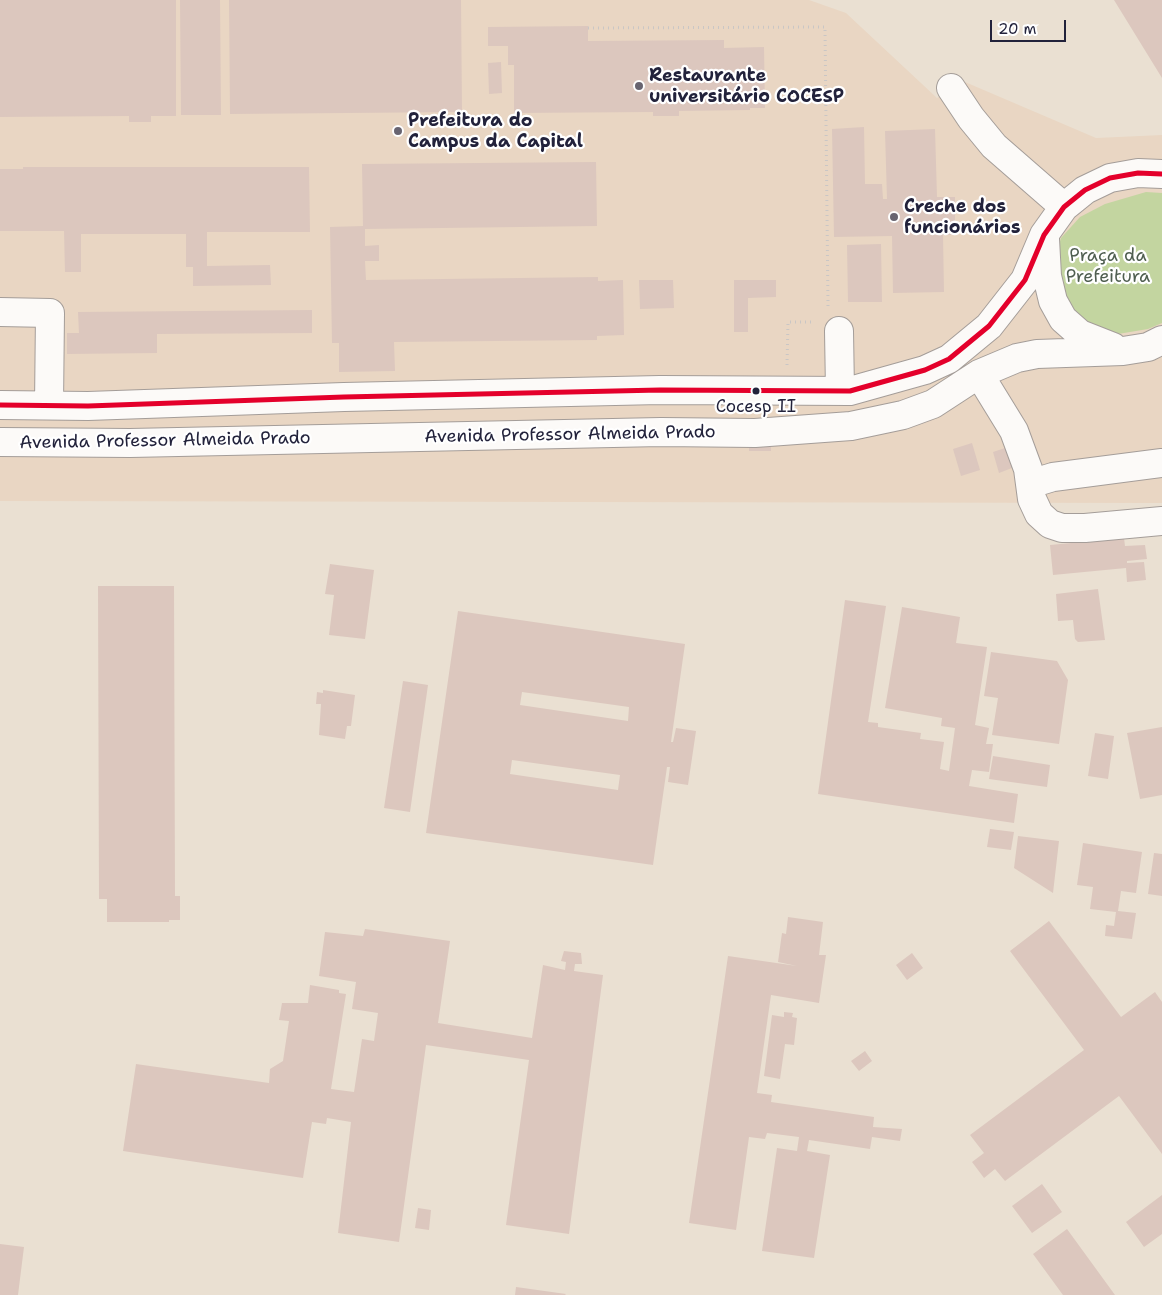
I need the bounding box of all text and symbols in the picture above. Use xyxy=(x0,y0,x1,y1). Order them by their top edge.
scale bar xyxy=(992,10,1068,42)
text: 20 m xyxy=(998,19,1037,39)
place label: Restaurante universitário COCESP xyxy=(649,65,844,108)
marker: Restaurante universitário COCESP xyxy=(633,80,645,92)
place label: Prefeitura do Campus da Capital xyxy=(408,110,583,152)
marker: Prefeitura do Campus da Capital xyxy=(392,125,404,137)
place label: Creche dos funcionários xyxy=(904,196,1021,238)
marker: Creche dos funcionários xyxy=(888,211,900,223)
park label: Praça da Prefeitura xyxy=(1066,245,1150,288)
marker: Cocesp II xyxy=(751,386,761,396)
place label: Cocesp II xyxy=(716,398,796,418)
street label: Avenida Professor Almeida Prado xyxy=(424,422,716,448)
street label: Avenida Professor Almeida Prado xyxy=(19,428,311,454)

